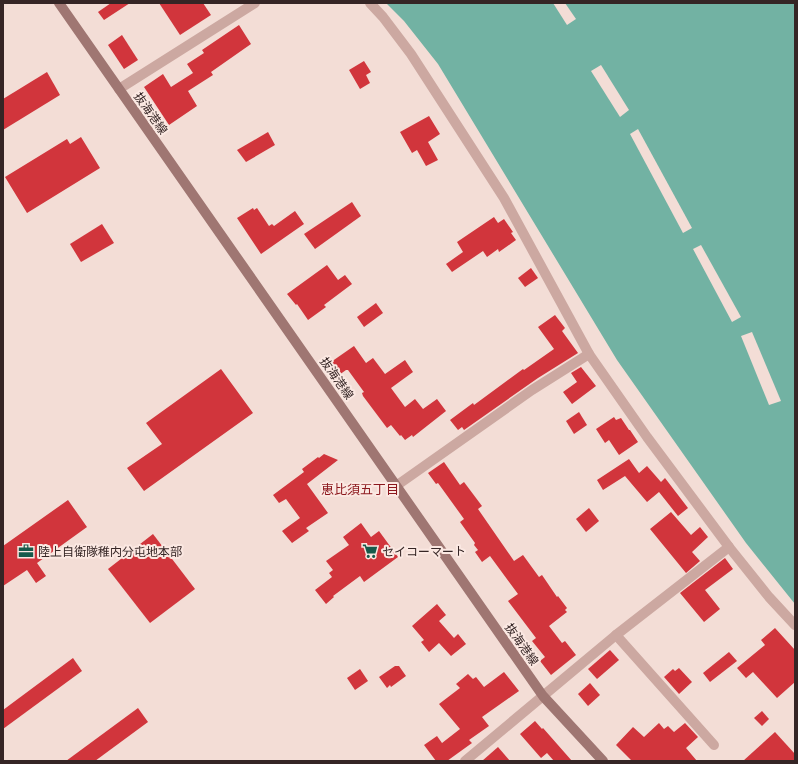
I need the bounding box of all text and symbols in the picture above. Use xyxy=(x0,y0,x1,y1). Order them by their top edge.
street label: 抜海港線 xyxy=(131,89,171,137)
street label: 抜海港線 xyxy=(317,354,357,402)
district label: 恵比須五丁目 xyxy=(321,481,399,497)
office icon: 陸上自衛隊稚内分屯地本部 xyxy=(17,542,35,560)
supermarket icon: セイコーマート xyxy=(361,542,379,560)
place label: 陸上自衛隊稚内分屯地本部 xyxy=(38,544,182,559)
place label: セイコーマート xyxy=(382,544,466,559)
street label: 抜海港線 xyxy=(502,620,542,668)

